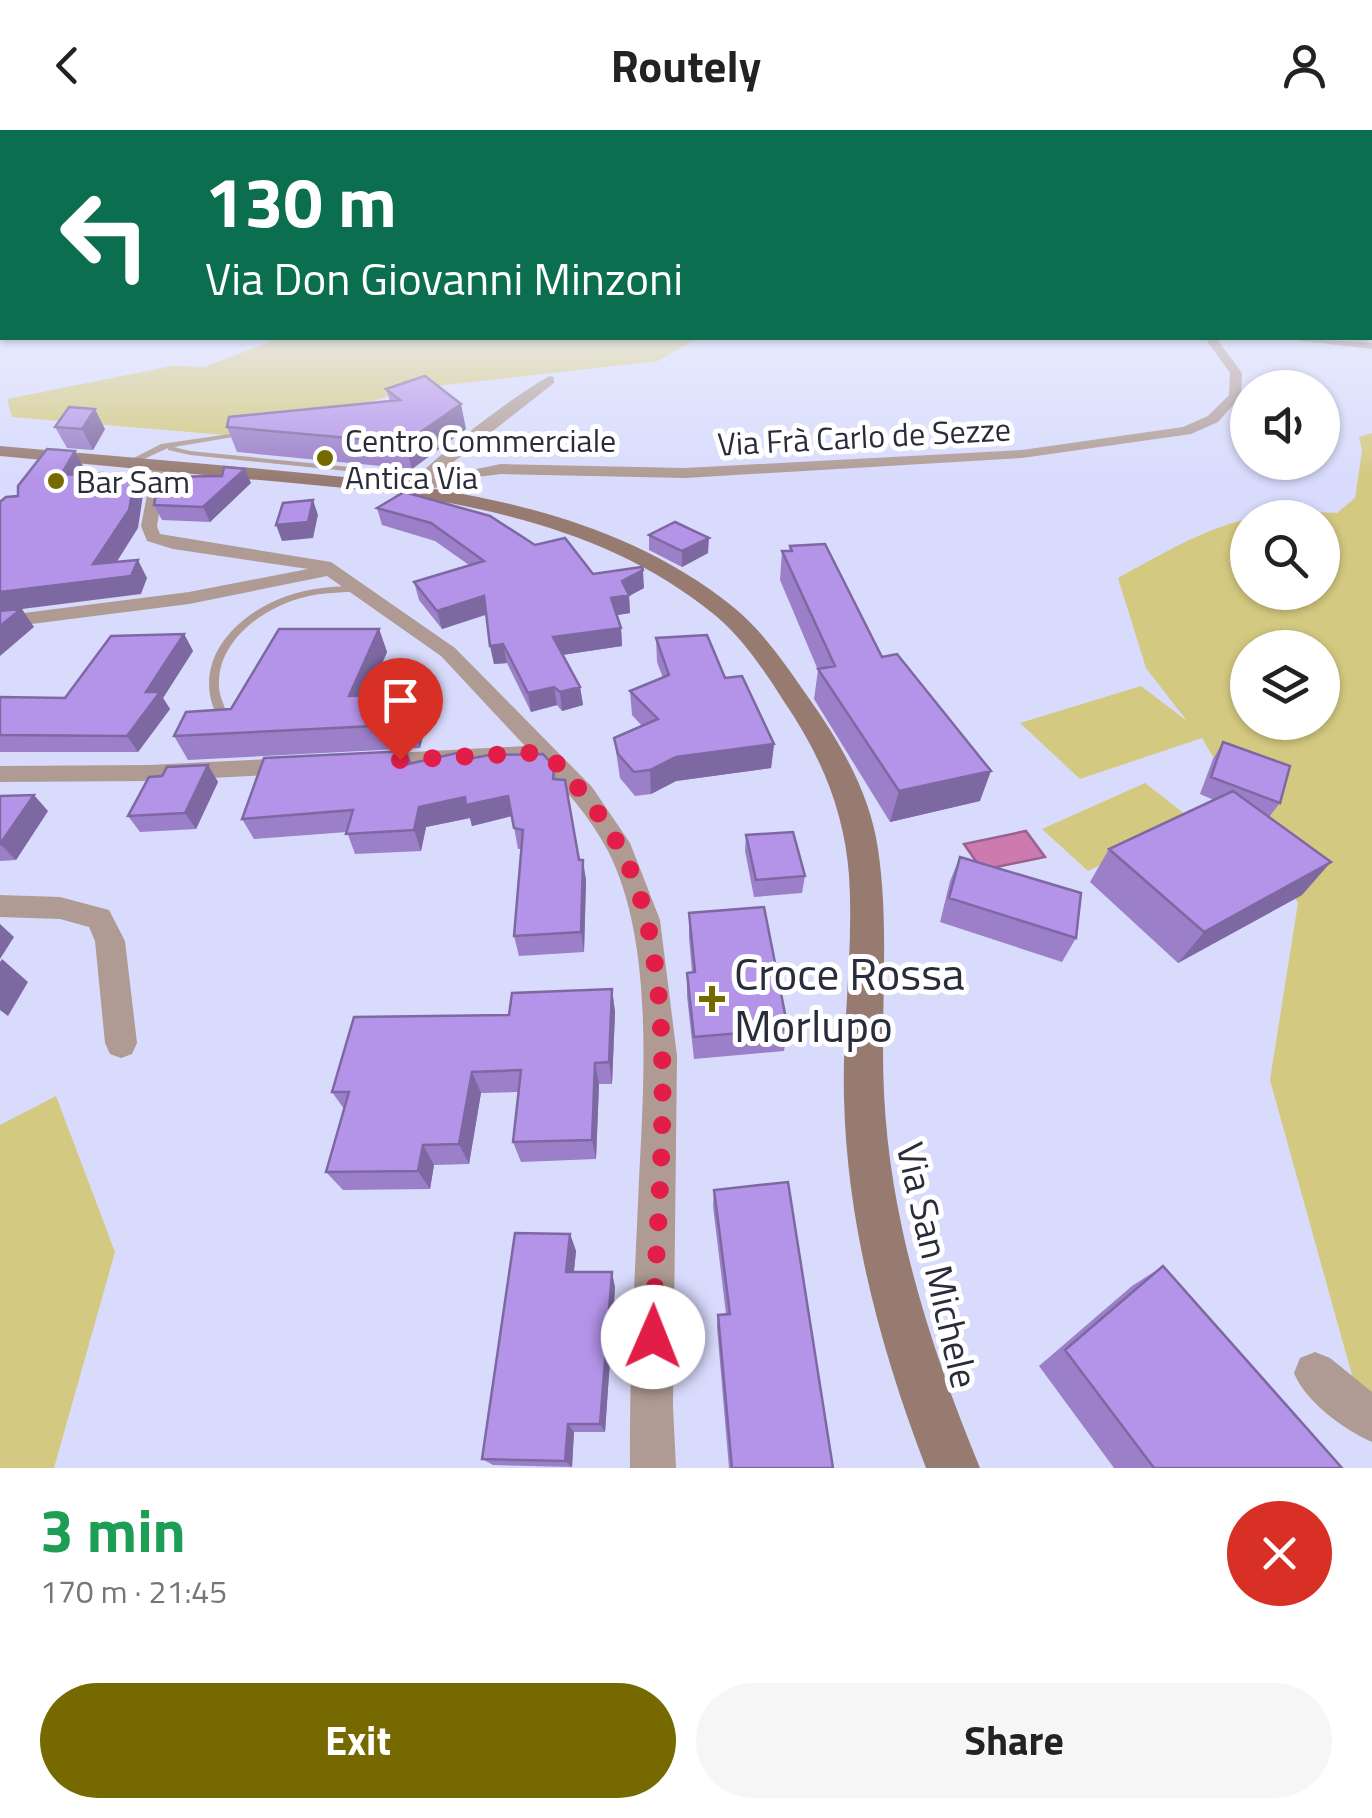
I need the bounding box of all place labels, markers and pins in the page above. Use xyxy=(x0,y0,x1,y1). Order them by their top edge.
place label: Centro Commerciale Antica Via xyxy=(345,416,616,501)
marker: Centro Commerciale Antica Via xyxy=(314,447,336,469)
place label: Bar Sam xyxy=(76,457,190,505)
marker: Bar Sam xyxy=(45,470,67,492)
pin xyxy=(358,658,443,761)
place label: Croce Rossa Morlupo xyxy=(734,939,965,1059)
marker: Croce Rossa Morlupo xyxy=(699,986,725,1012)

